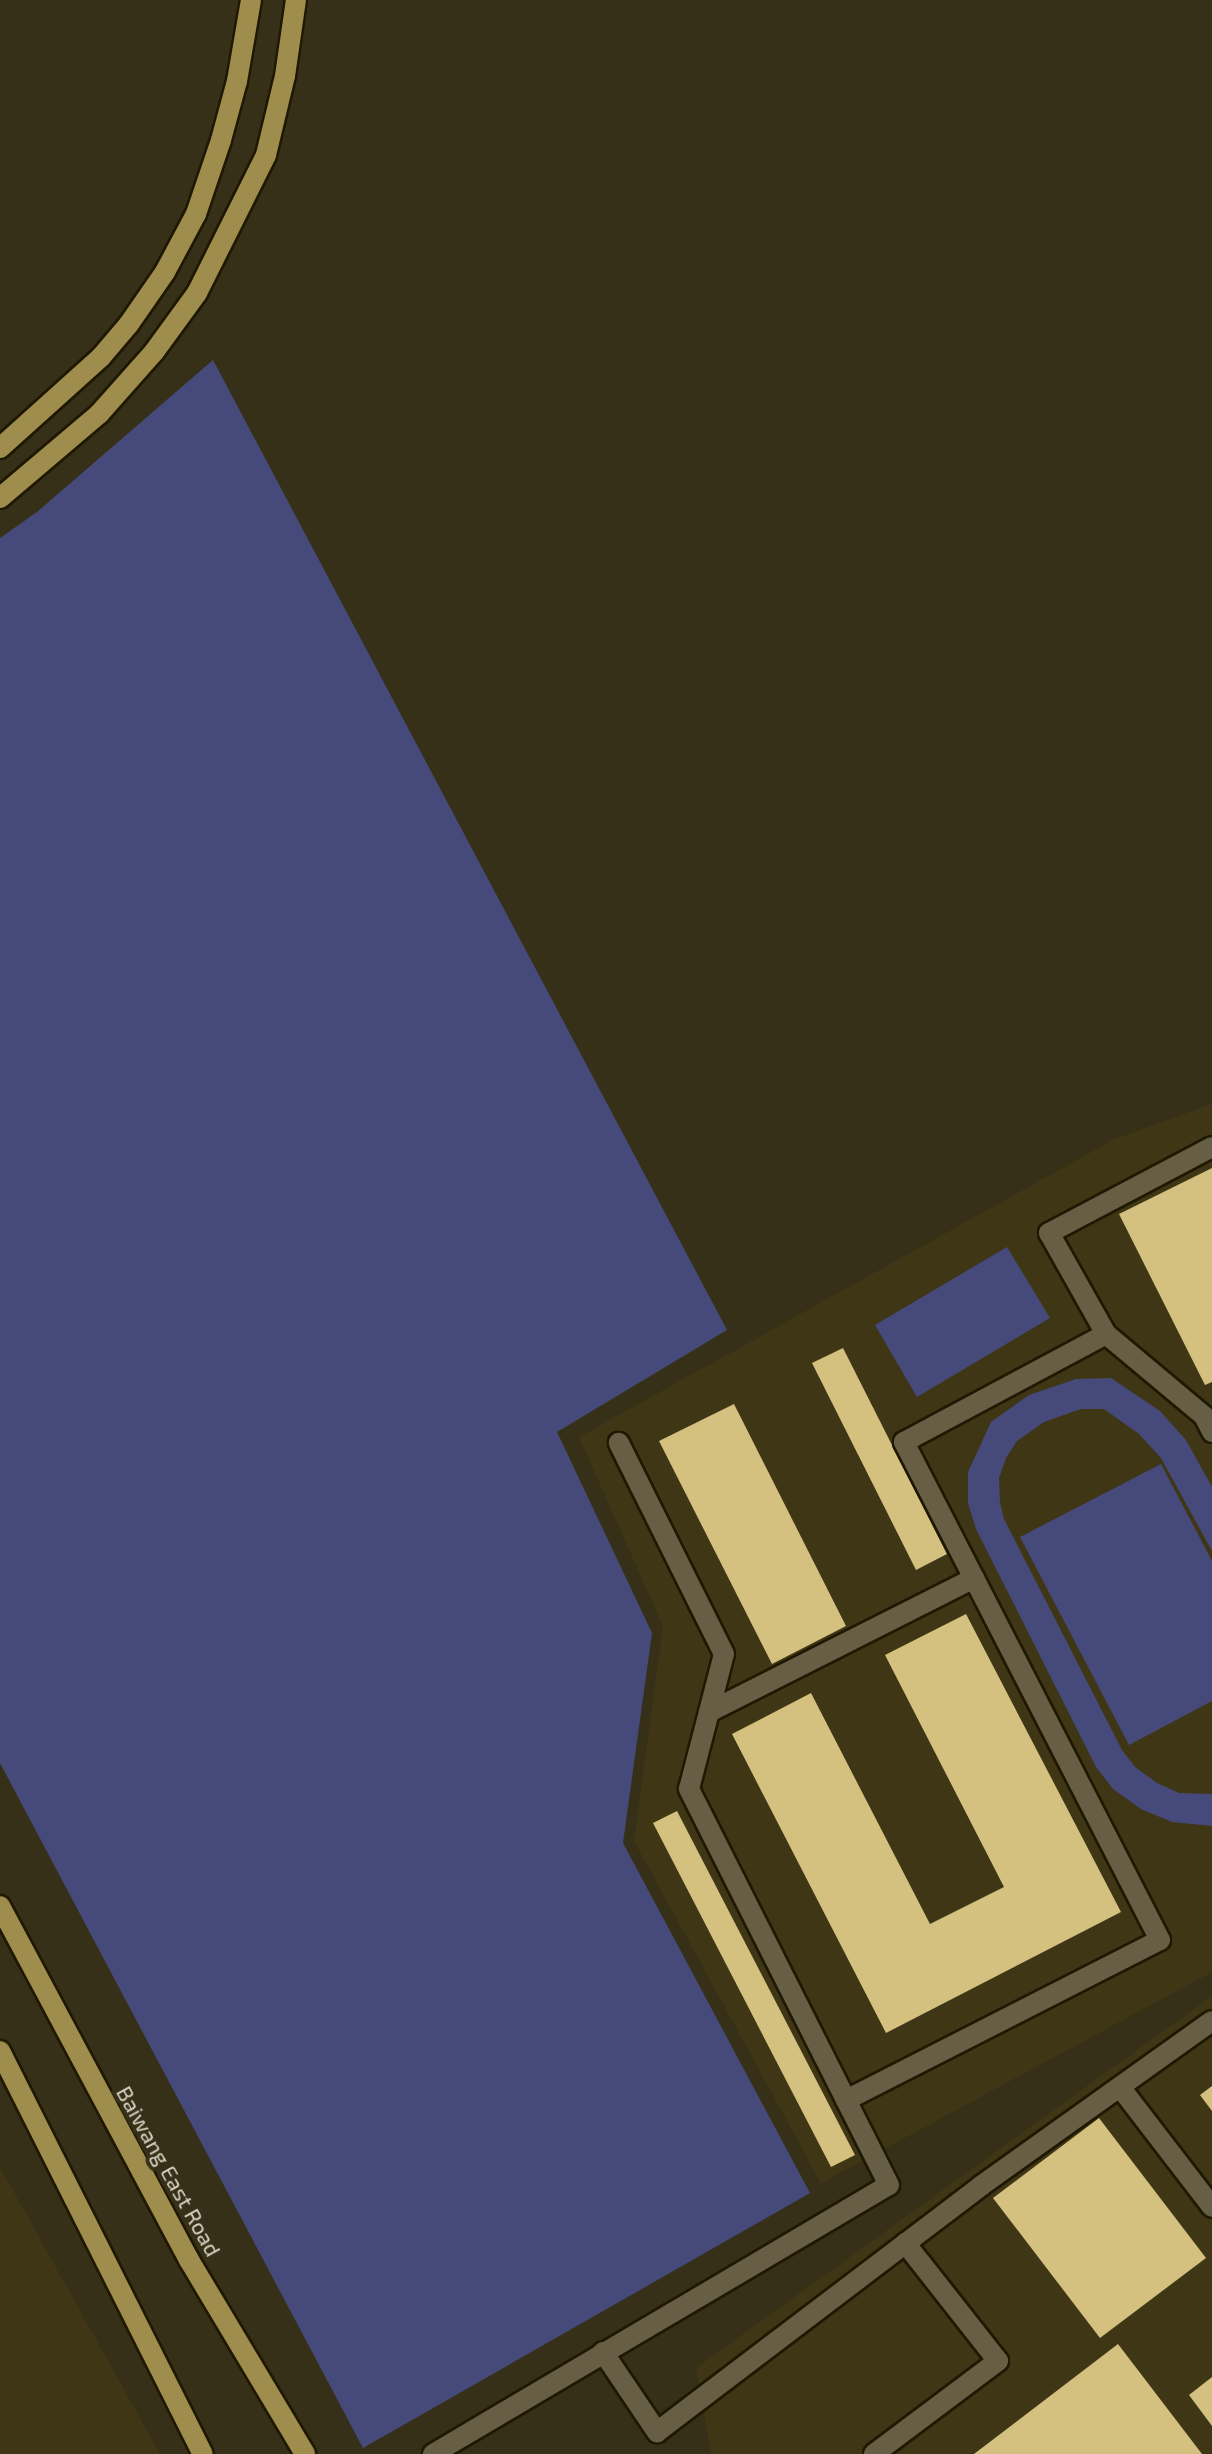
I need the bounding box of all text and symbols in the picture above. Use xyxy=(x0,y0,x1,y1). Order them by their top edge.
street label: Baiwang East Road xyxy=(111,2081,227,2261)

